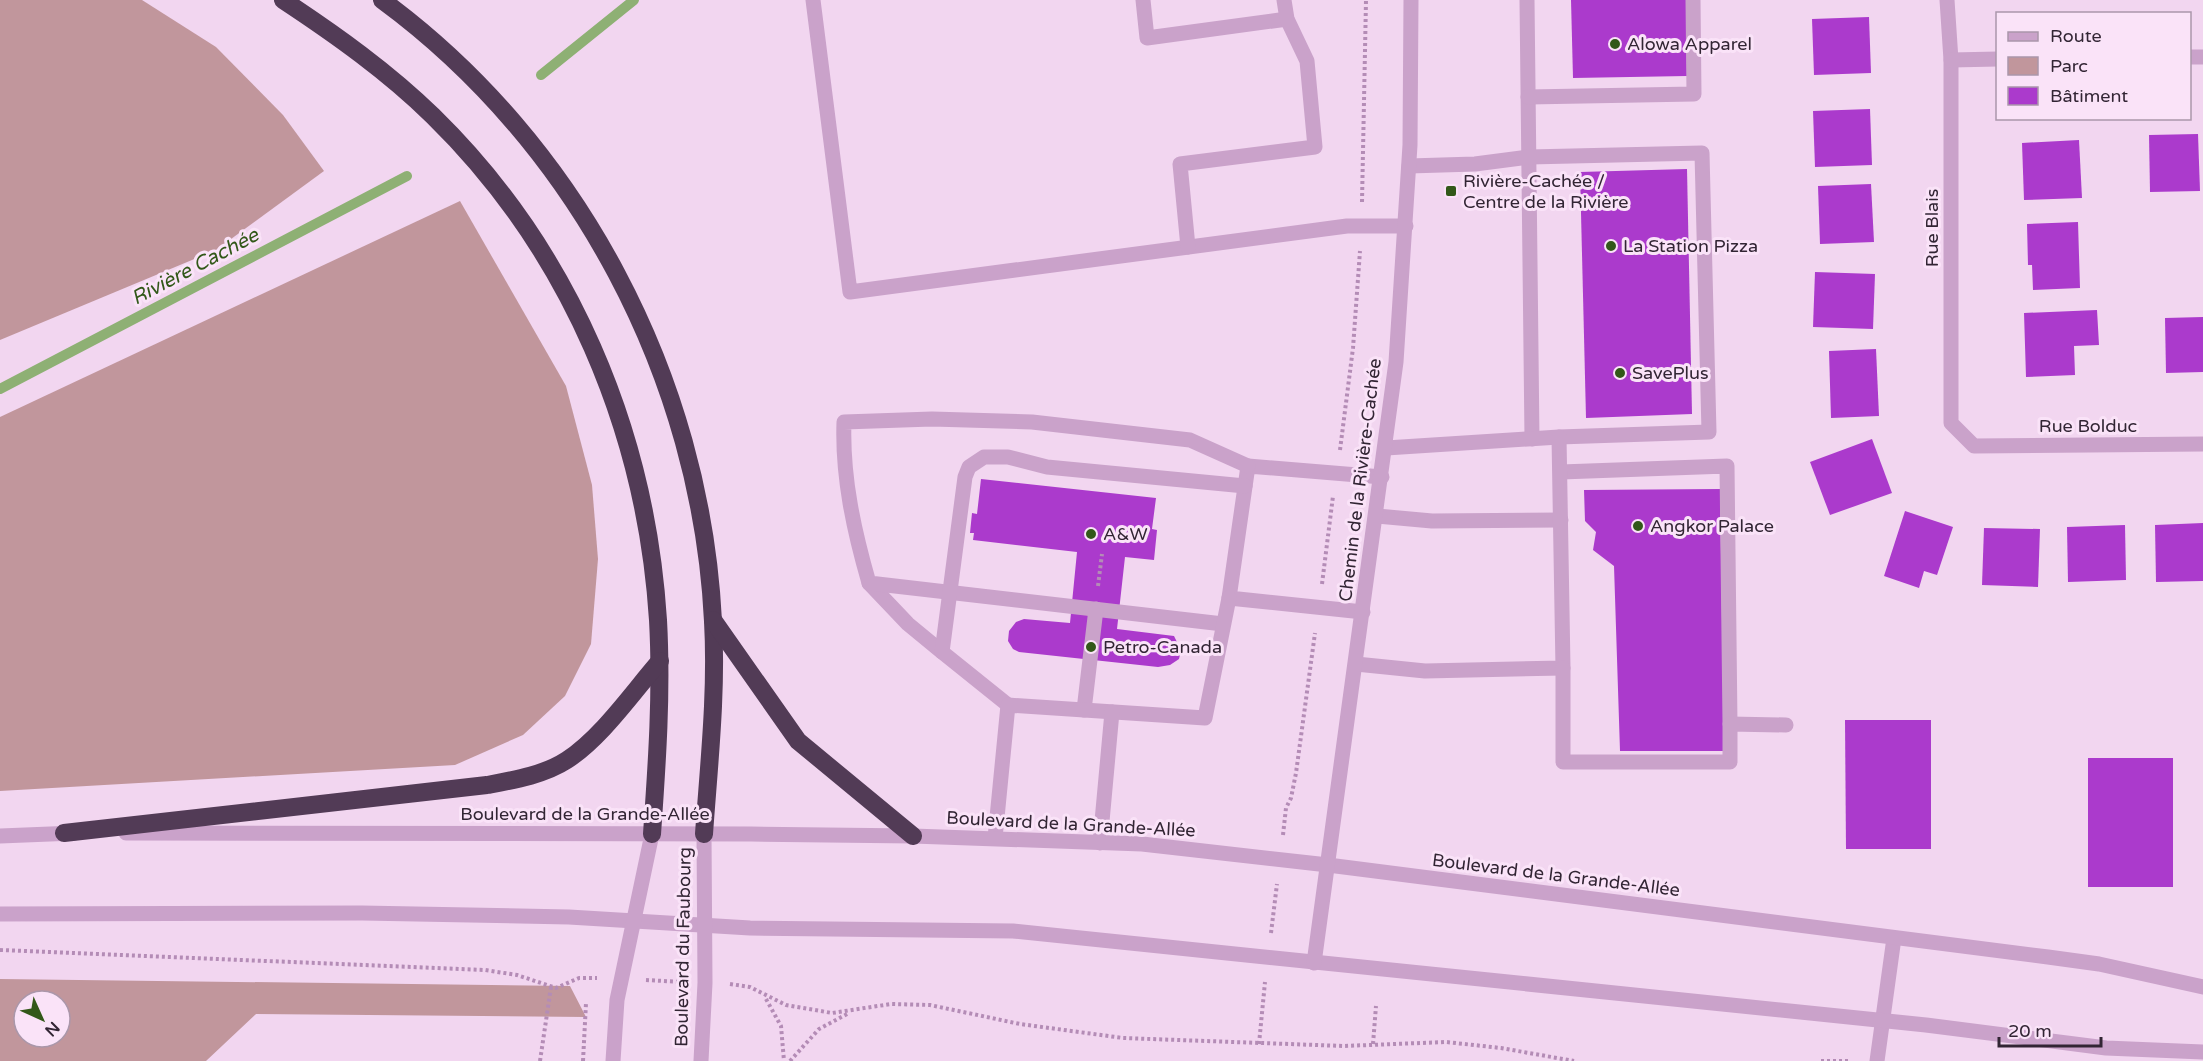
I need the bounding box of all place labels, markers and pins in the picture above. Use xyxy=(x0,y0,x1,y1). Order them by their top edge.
place label: Alowa Apparel xyxy=(1627,33,1752,55)
marker: Alowa Apparel xyxy=(1608,37,1622,51)
place label: Rivière-Cachée / Centre de la Rivière xyxy=(1463,170,1628,213)
marker: Rivière-Cachée / Centre de la Rivière xyxy=(1444,184,1458,198)
place label: La Station Pizza xyxy=(1623,235,1758,257)
marker: La Station Pizza xyxy=(1604,239,1618,253)
place label: SavePlus xyxy=(1632,362,1709,384)
marker: SavePlus xyxy=(1613,366,1627,380)
place label: Angkor Palace xyxy=(1650,515,1774,537)
marker: Angkor Palace xyxy=(1631,519,1645,533)
place label: A&W xyxy=(1103,523,1148,545)
marker: A&W xyxy=(1084,527,1098,541)
place label: Petro-Canada xyxy=(1103,636,1222,658)
marker: Petro-Canada xyxy=(1084,640,1098,654)

